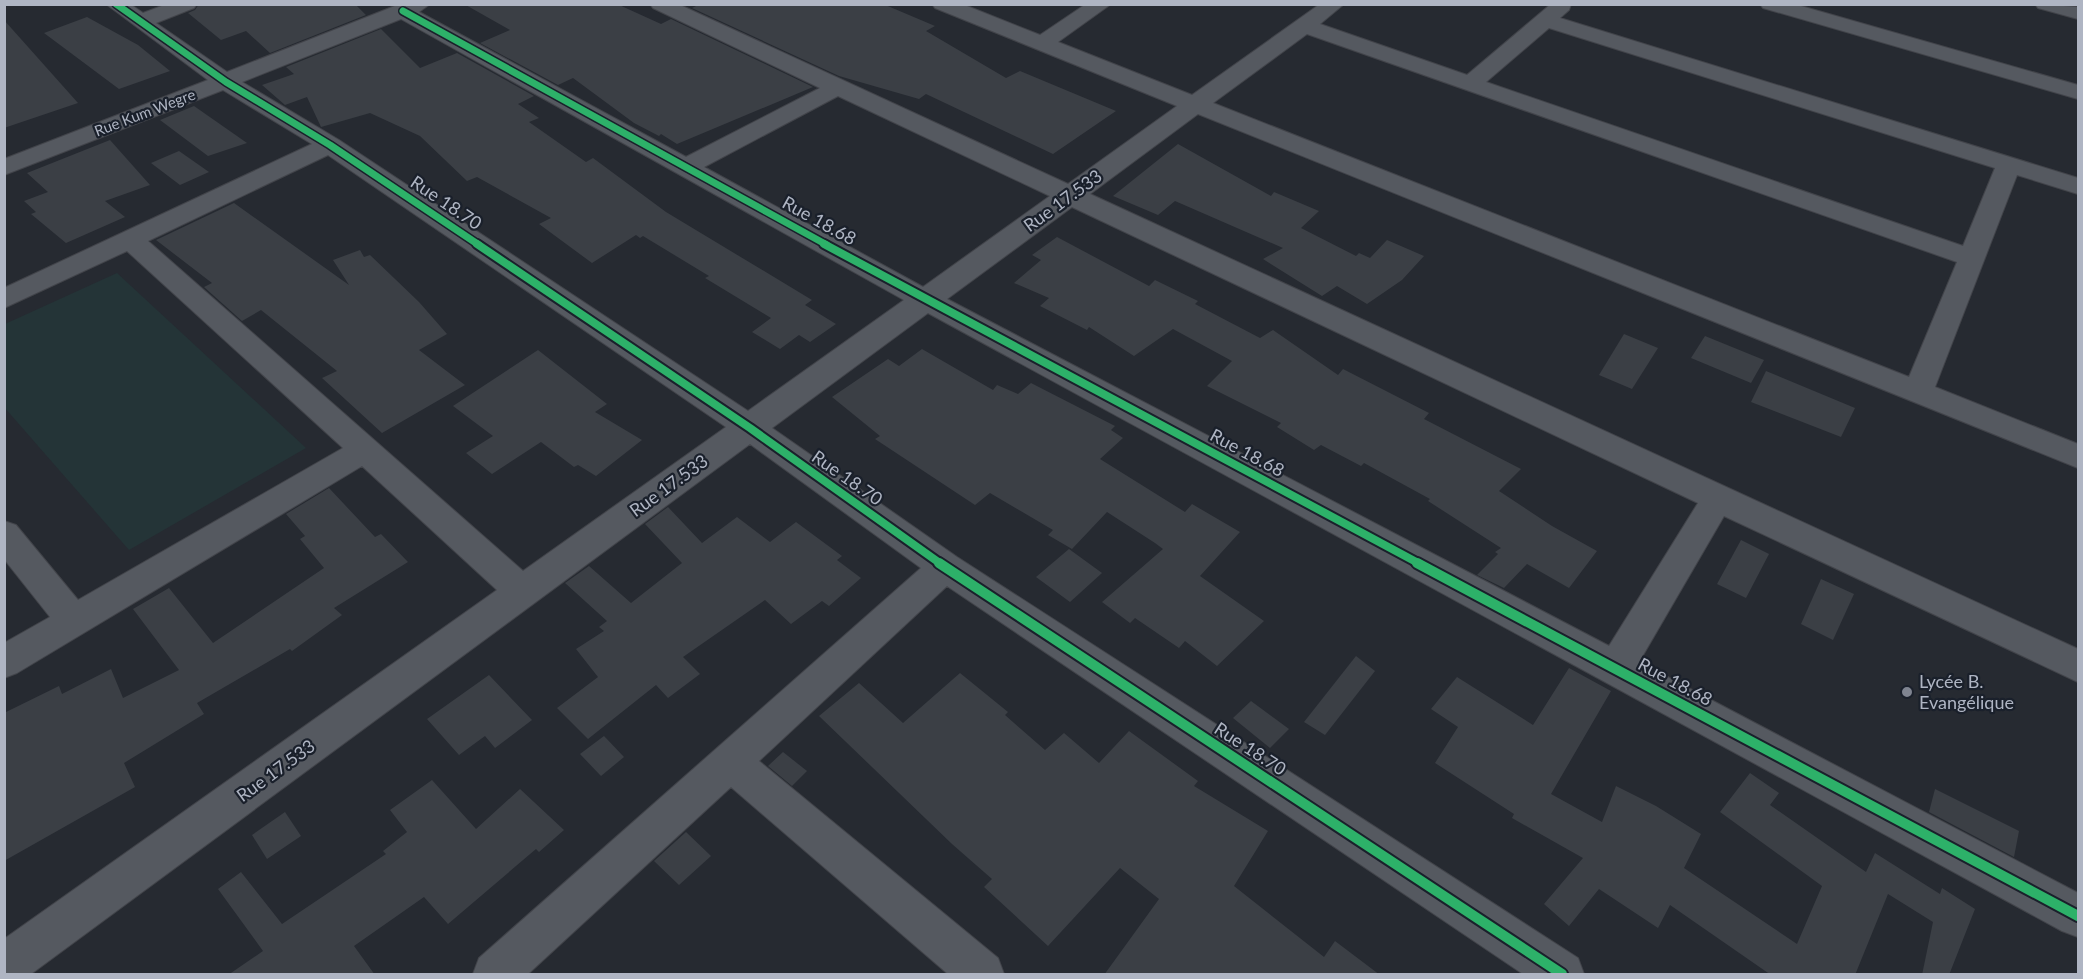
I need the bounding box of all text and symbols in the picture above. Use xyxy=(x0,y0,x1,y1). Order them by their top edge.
street label: Rue Kum Wegre xyxy=(92,85,198,140)
street label: Rue 17.533 xyxy=(1019,164,1106,236)
street label: Rue 18.70 xyxy=(407,170,486,234)
street label: Rue 18.68 xyxy=(779,191,860,249)
street label: Rue 18.68 xyxy=(1207,423,1288,481)
street label: Rue 18.70 xyxy=(808,445,887,509)
street label: Rue 17.533 xyxy=(625,449,712,521)
street label: Rue 18.68 xyxy=(1635,652,1716,710)
place label: Lycée B. Evangélique xyxy=(1919,670,2014,713)
marker: Lycée B. Evangélique xyxy=(1900,685,1914,699)
street label: Rue 18.70 xyxy=(1211,717,1291,779)
street label: Rue 17.533 xyxy=(232,734,319,806)

